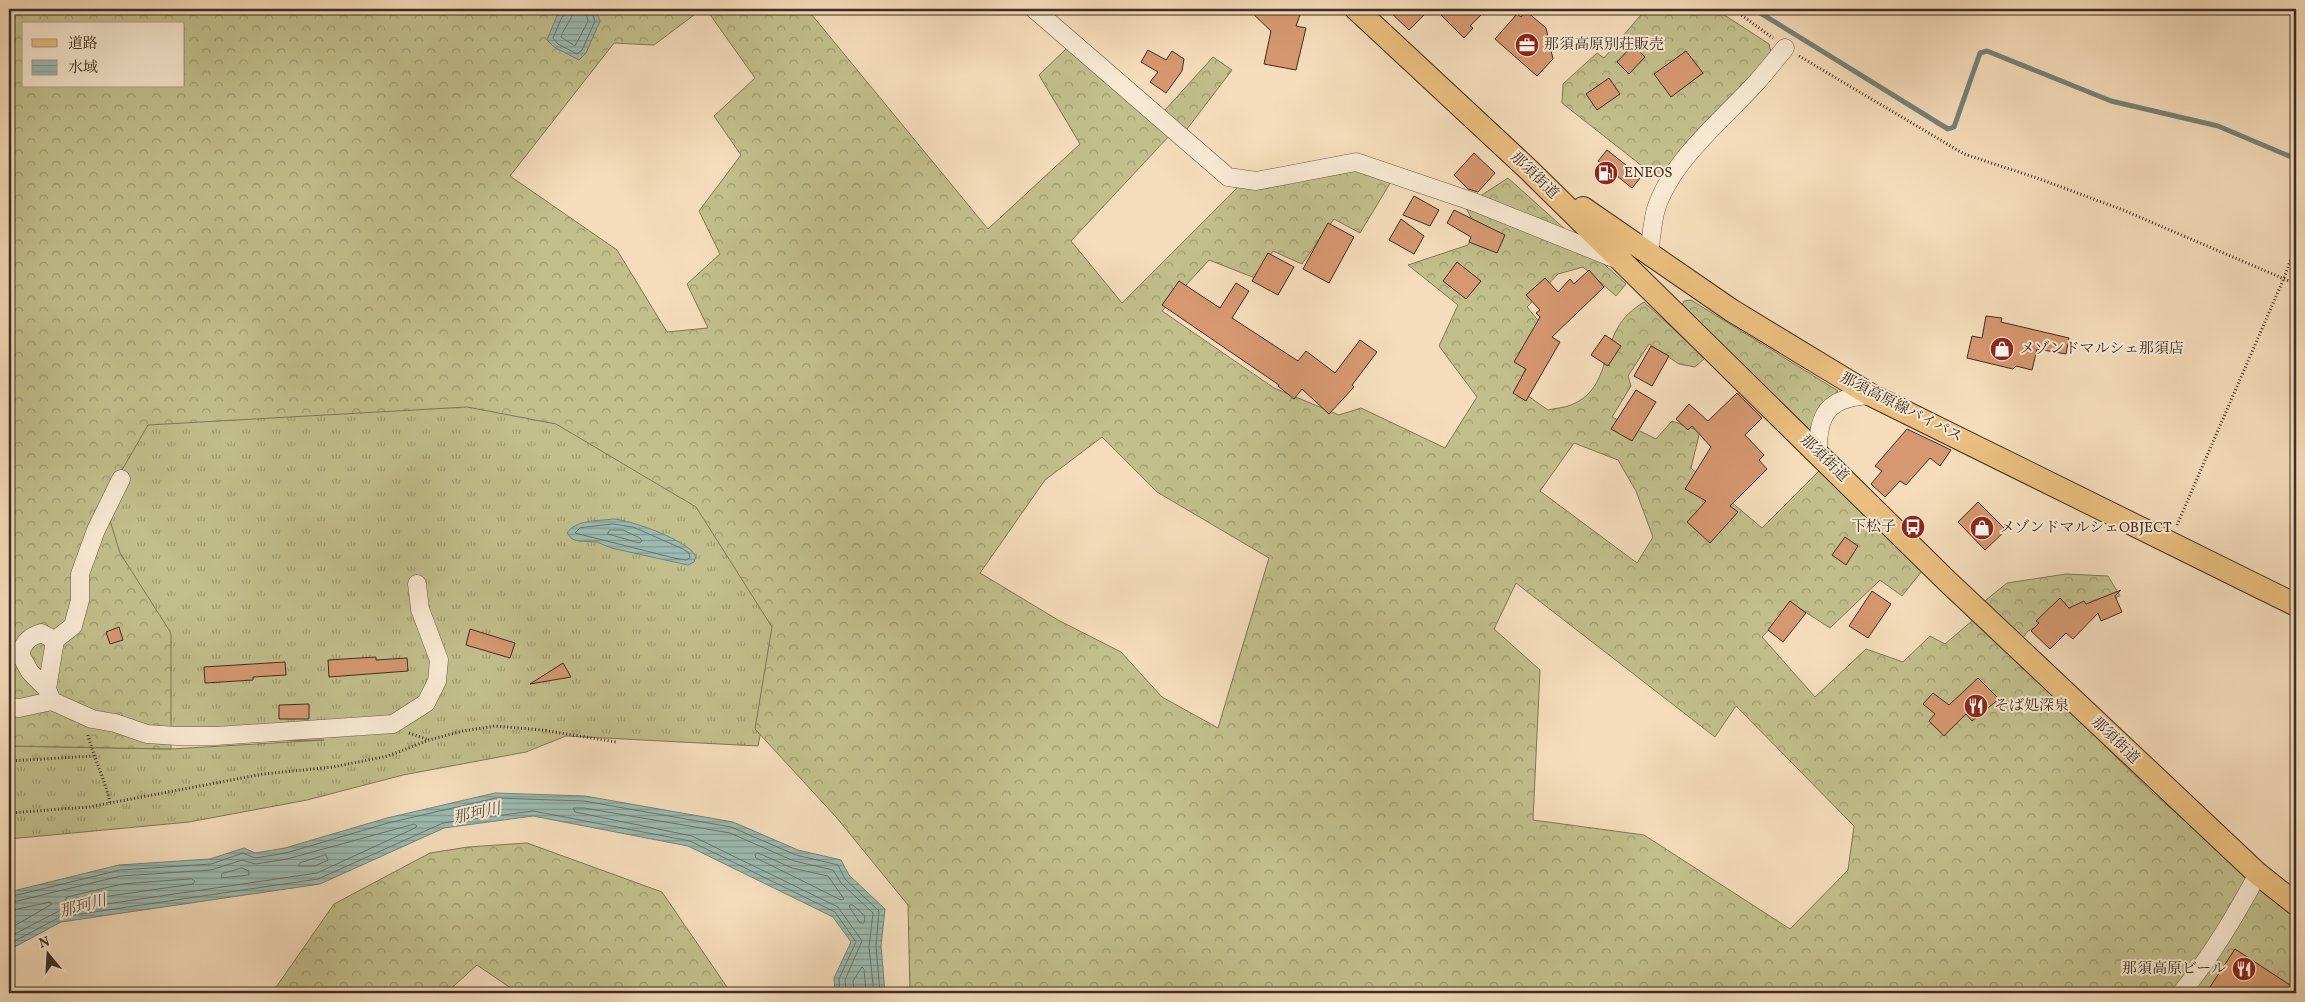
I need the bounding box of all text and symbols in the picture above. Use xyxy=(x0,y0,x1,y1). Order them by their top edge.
legend xyxy=(22,22,185,88)
office icon: 那須高原別荘販売 xyxy=(1514,32,1540,58)
text: 道路 xyxy=(68,34,98,55)
place label: 那須高原別荘販売 xyxy=(1544,35,1664,56)
text: 水域 xyxy=(68,58,98,79)
street label: 那須街道 xyxy=(1505,148,1563,204)
fuel station icon: ENEOS xyxy=(1593,160,1619,186)
place label: ENEOS xyxy=(1624,163,1672,184)
shop icon: メゾンドマルシェ那須店 xyxy=(1989,336,2015,362)
place label: メゾンドマルシェ那須店 xyxy=(2020,339,2184,360)
street label: 那須高原線バイパス xyxy=(1836,368,1966,448)
street label: 那須街道 xyxy=(1795,431,1853,487)
bus stop icon: 下松子 xyxy=(1900,514,1926,540)
shop icon: メゾンドマルシェOBJECT xyxy=(1969,515,1995,541)
place label: 下松子 xyxy=(1851,517,1896,538)
place label: メゾンドマルシェOBJECT xyxy=(2000,518,2172,539)
restaurant icon: そば処深泉 xyxy=(1963,693,1989,719)
place label: そば処深泉 xyxy=(1994,696,2069,717)
street label: 那須街道 xyxy=(2086,713,2144,769)
water label: 那珂川 xyxy=(451,798,505,830)
water label: 那珂川 xyxy=(57,890,111,924)
north arrow xyxy=(22,930,72,980)
text: N xyxy=(37,932,52,954)
restaurant icon: 那須高原ビール xyxy=(2231,956,2257,982)
place label: 那須高原ビール xyxy=(2122,959,2226,980)

